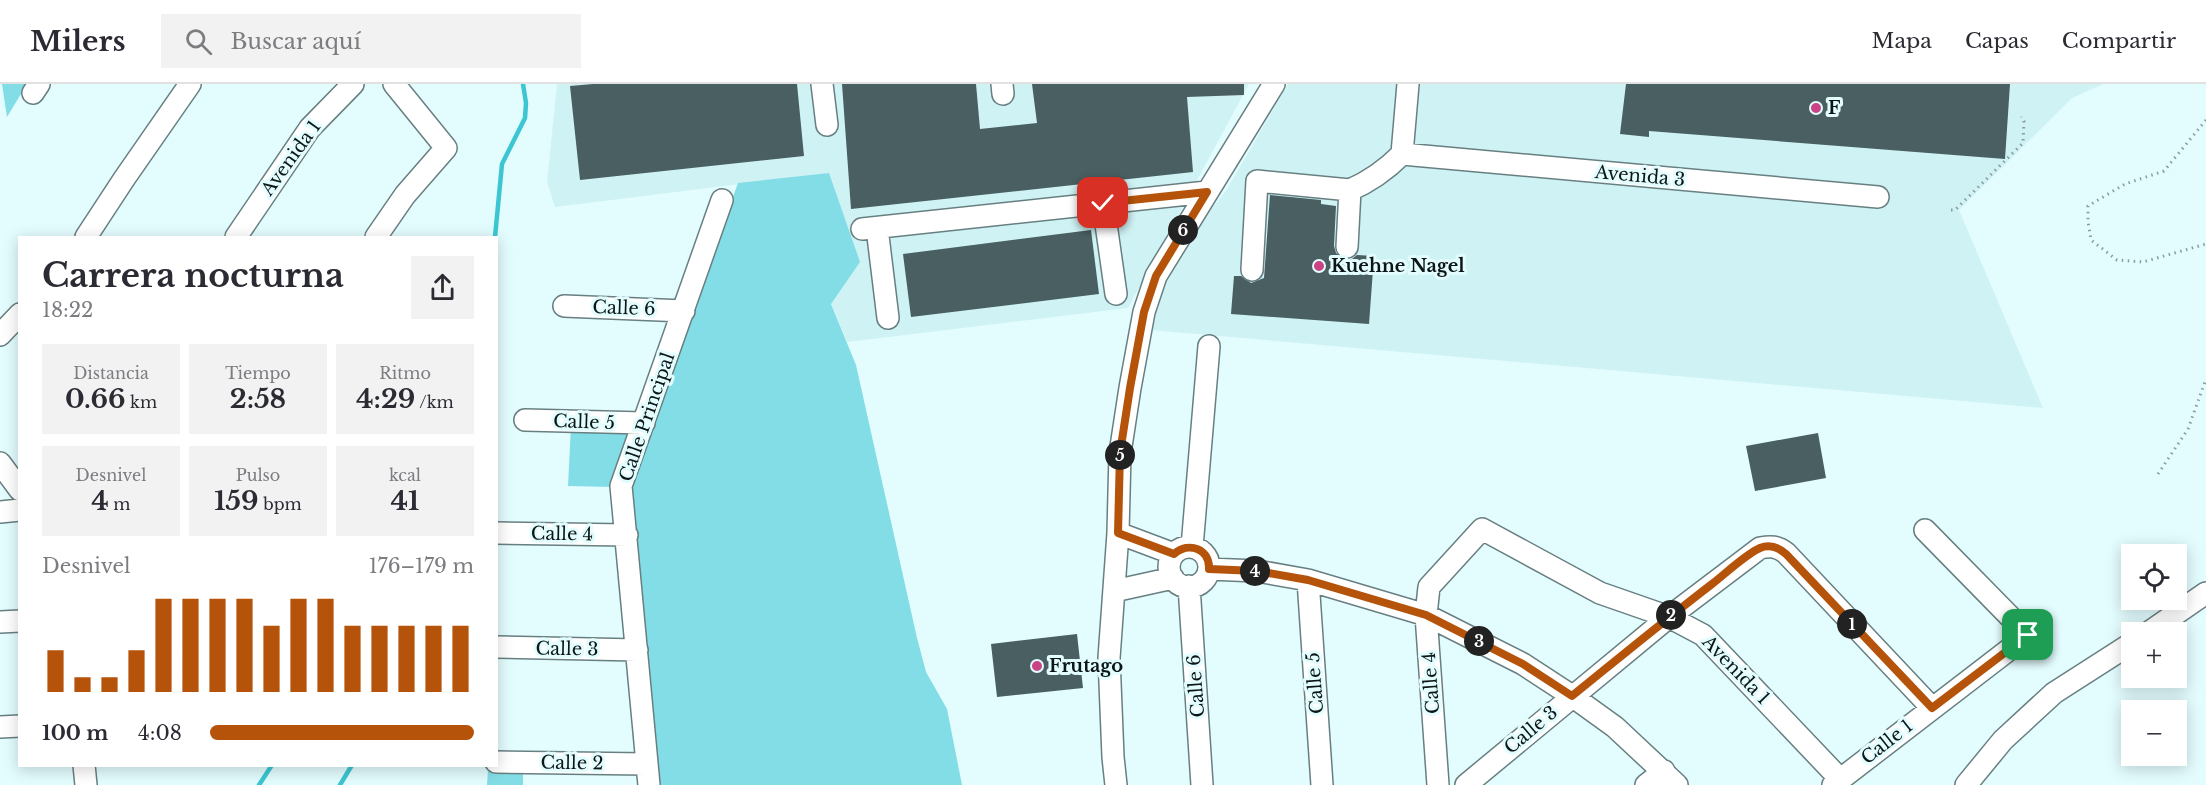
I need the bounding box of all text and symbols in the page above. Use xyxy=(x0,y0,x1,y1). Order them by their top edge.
search box xyxy=(161,14,581,68)
text: Milers xyxy=(30,24,125,59)
icon: search xyxy=(182,25,215,58)
text: Buscar aquí xyxy=(230,28,361,55)
text: Mapa xyxy=(1872,28,1932,54)
text: Capas xyxy=(1965,28,2029,54)
text: Compartir xyxy=(2062,28,2176,54)
place label: F xyxy=(1828,97,1841,119)
marker: F xyxy=(1809,101,1823,115)
street label: Avenida 1 xyxy=(256,116,326,201)
street label: Avenida 3 xyxy=(1593,161,1686,191)
pin xyxy=(1077,177,1128,228)
icon: check xyxy=(1086,186,1119,219)
pin: 6 xyxy=(1168,215,1198,245)
text: 6 xyxy=(1178,220,1188,240)
text: Carrera nocturna xyxy=(42,255,344,296)
place label: Kuehne Nagel xyxy=(1331,255,1465,277)
button: share xyxy=(411,256,474,319)
marker: Kuehne Nagel xyxy=(1312,259,1326,273)
street label: Calle 6 xyxy=(592,296,656,320)
text: 18:22 xyxy=(42,298,93,322)
street label: Calle Principal xyxy=(615,350,679,484)
text: Distancia xyxy=(73,363,149,383)
text: Tiempo xyxy=(225,363,291,383)
text: Ritmo xyxy=(379,363,431,383)
text: 0.66 xyxy=(65,383,125,415)
text: 2:58 xyxy=(230,383,286,415)
text: 4:29 xyxy=(356,383,415,415)
text: km xyxy=(125,392,157,412)
text: /km xyxy=(415,392,454,412)
street label: Calle 5 xyxy=(553,410,615,434)
pin: 5 xyxy=(1105,440,1135,470)
text: 5 xyxy=(1115,445,1125,465)
text: Desnivel xyxy=(76,465,146,485)
text: Pulso xyxy=(236,465,280,485)
text: kcal xyxy=(389,465,421,485)
text: 4 xyxy=(91,485,109,517)
text: 159 xyxy=(214,485,259,517)
text: 41 xyxy=(391,485,419,517)
text: m xyxy=(109,494,131,514)
text: bpm xyxy=(259,494,302,514)
street label: Calle 4 xyxy=(531,522,593,546)
map controls xyxy=(2121,544,2187,766)
button: locate xyxy=(2121,544,2187,610)
text: Desnivel xyxy=(42,554,130,578)
text: 176–179 m xyxy=(369,554,474,578)
pin: 4 xyxy=(1240,556,1270,586)
text: 4 xyxy=(1250,561,1260,581)
pin: 2 xyxy=(1656,600,1686,630)
text: 2 xyxy=(1666,605,1676,625)
pin: 1 xyxy=(1837,609,1867,639)
pin xyxy=(2002,609,2053,660)
text: 1 xyxy=(1849,614,1855,634)
icon: arrive xyxy=(2011,618,2044,651)
button: + xyxy=(2121,622,2187,688)
pin: 3 xyxy=(1464,626,1494,656)
street label: Avenida 1 xyxy=(1697,630,1774,709)
text: 3 xyxy=(1474,631,1484,651)
street label: Calle 3 xyxy=(535,637,599,661)
street label: Calle 5 xyxy=(1302,651,1328,715)
street label: Calle 4 xyxy=(1418,651,1444,715)
street label: Calle 6 xyxy=(1183,654,1209,718)
place label: Frutago xyxy=(1049,655,1123,677)
marker: Frutago xyxy=(1030,659,1044,673)
button: − xyxy=(2121,700,2187,766)
street label: Calle 3 xyxy=(1500,701,1562,759)
street label: Calle 1 xyxy=(1857,715,1917,769)
text: 100 m xyxy=(42,721,108,745)
text: 4:08 xyxy=(138,721,182,745)
street label: Calle 2 xyxy=(540,751,604,775)

